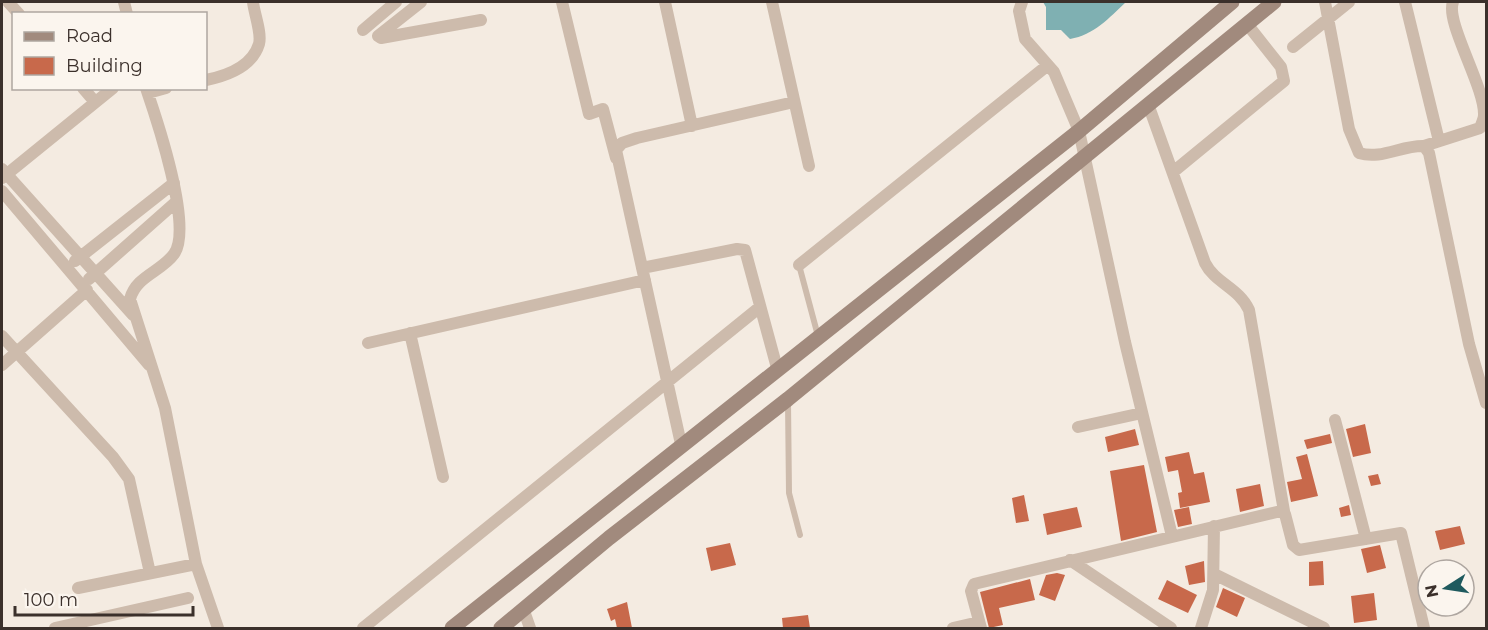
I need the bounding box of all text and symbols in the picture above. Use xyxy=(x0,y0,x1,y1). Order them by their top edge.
legend xyxy=(12,12,207,90)
text: Road xyxy=(66,25,113,47)
text: Building xyxy=(66,55,143,77)
north arrow xyxy=(1416,558,1476,618)
scale bar xyxy=(15,579,194,617)
text: N xyxy=(1421,583,1442,599)
text: 100 m xyxy=(24,589,78,611)

